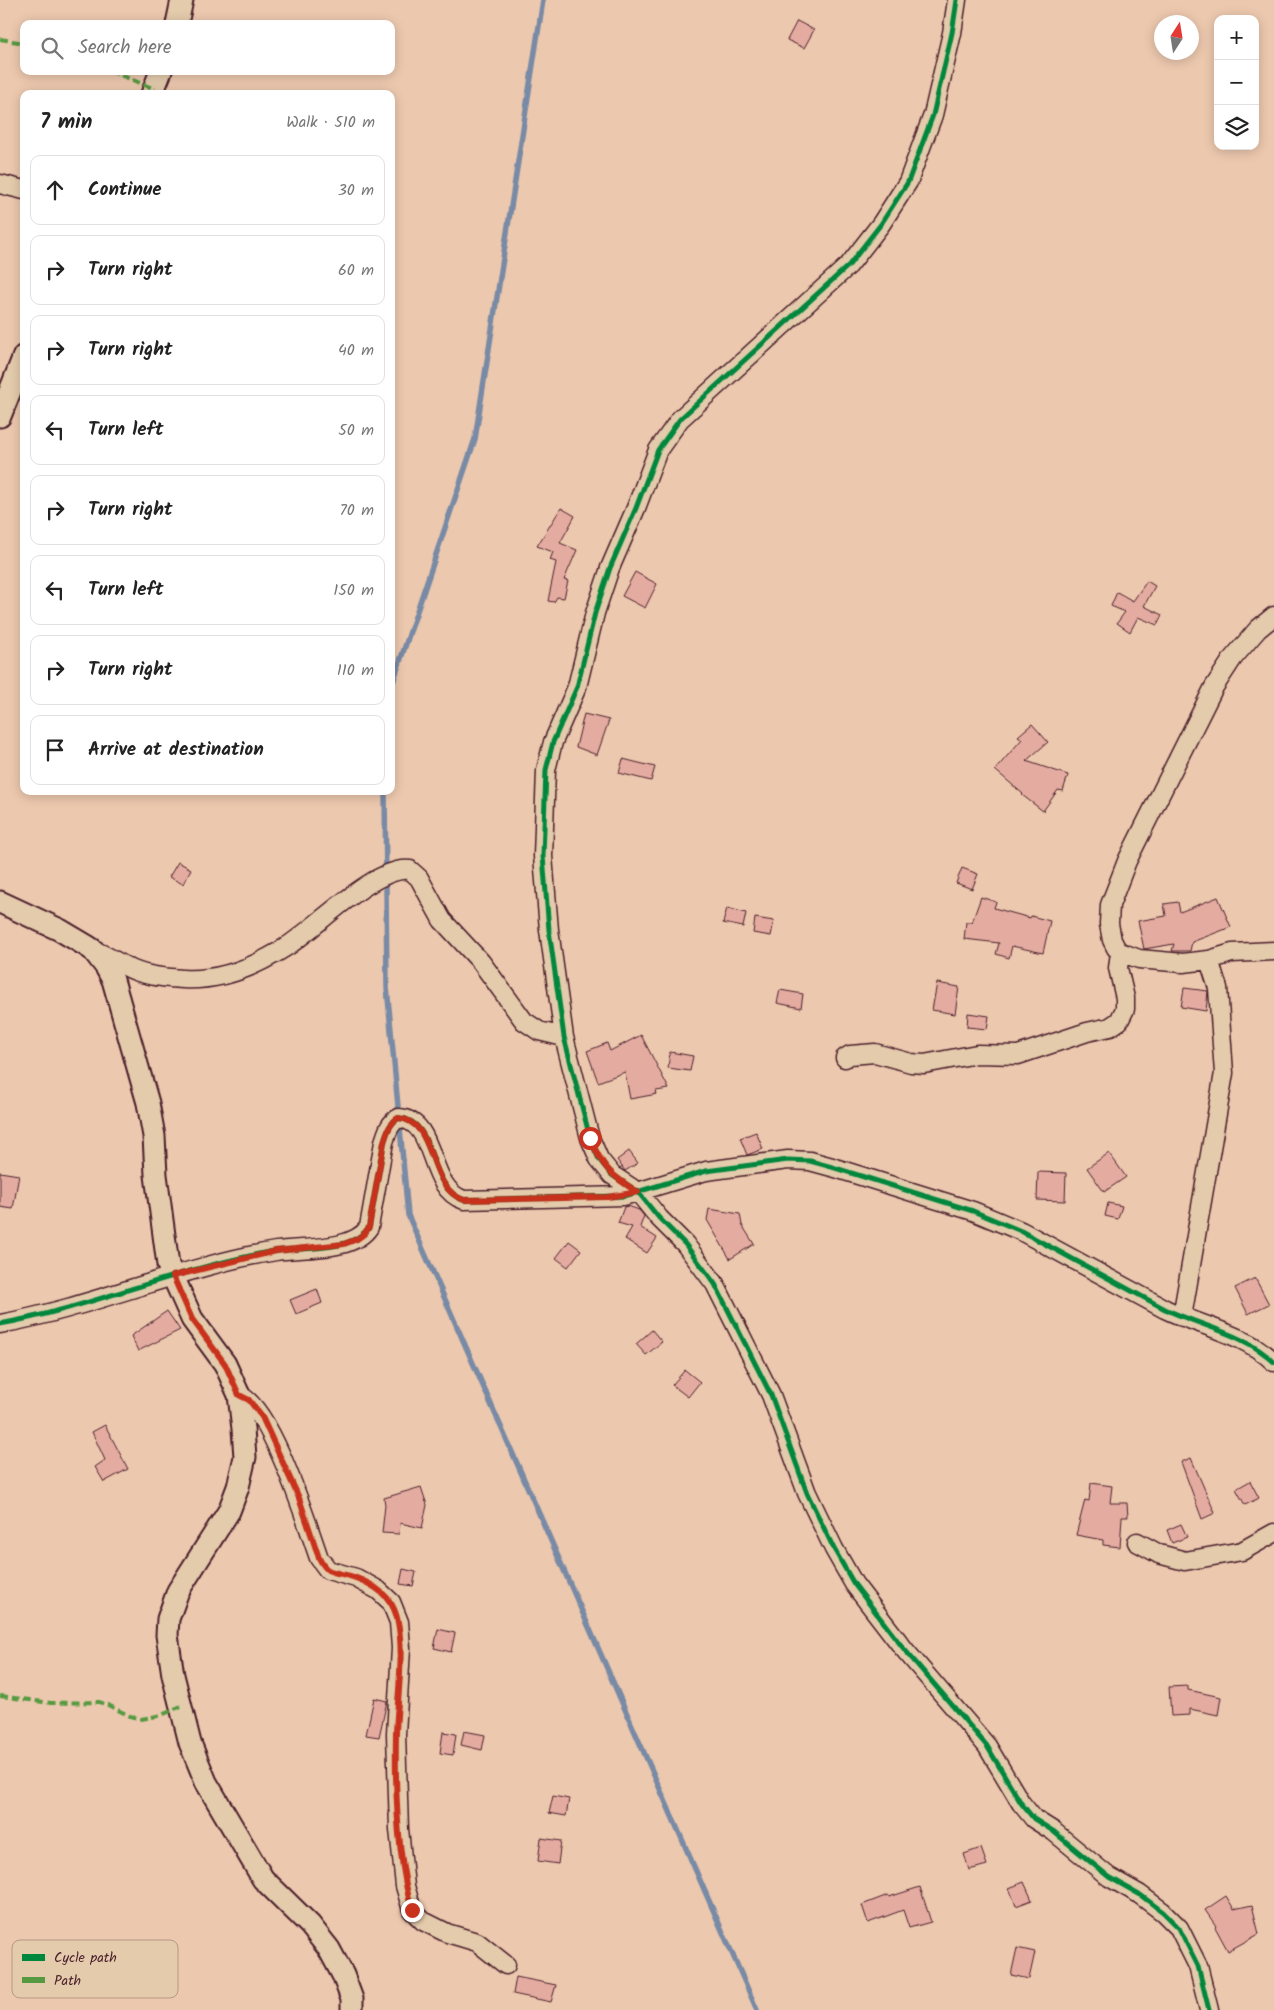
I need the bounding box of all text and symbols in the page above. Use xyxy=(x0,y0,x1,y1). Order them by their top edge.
north arrow xyxy=(1154,15,1199,60)
map controls xyxy=(1214,15,1259,150)
button: + xyxy=(1214,15,1259,60)
search box xyxy=(20,20,395,75)
text: Search here xyxy=(78,33,172,63)
icon: search xyxy=(38,34,66,62)
button: − xyxy=(1214,60,1259,105)
button: layers xyxy=(1214,105,1259,150)
text: 7 min xyxy=(40,106,92,139)
text: Walk · 510 m xyxy=(286,110,375,135)
text: Continue xyxy=(88,175,161,205)
icon: ahead xyxy=(41,176,69,204)
text: 30 m xyxy=(338,178,374,203)
text: Turn right xyxy=(88,255,173,285)
icon: right xyxy=(41,256,69,284)
text: 60 m xyxy=(338,258,374,283)
text: Turn right xyxy=(88,335,173,365)
icon: right xyxy=(41,336,69,364)
text: 40 m xyxy=(338,338,374,363)
text: Turn left xyxy=(88,415,163,445)
icon: left xyxy=(41,416,69,444)
text: 50 m xyxy=(338,418,374,443)
text: Turn right xyxy=(88,495,173,525)
icon: right xyxy=(41,496,69,524)
text: 70 m xyxy=(339,498,374,523)
text: Turn left xyxy=(88,575,163,605)
icon: left xyxy=(41,576,69,604)
text: 150 m xyxy=(333,578,374,603)
text: Turn right xyxy=(88,655,173,685)
icon: right xyxy=(41,656,69,684)
text: 110 m xyxy=(337,658,374,683)
text: Arrive at destination xyxy=(88,735,264,765)
icon: arrive xyxy=(41,736,69,764)
route start xyxy=(579,1127,602,1150)
route end xyxy=(401,1899,424,1922)
legend xyxy=(12,1940,178,1998)
text: Cycle path xyxy=(54,1947,117,1969)
text: Path xyxy=(54,1970,81,1992)

